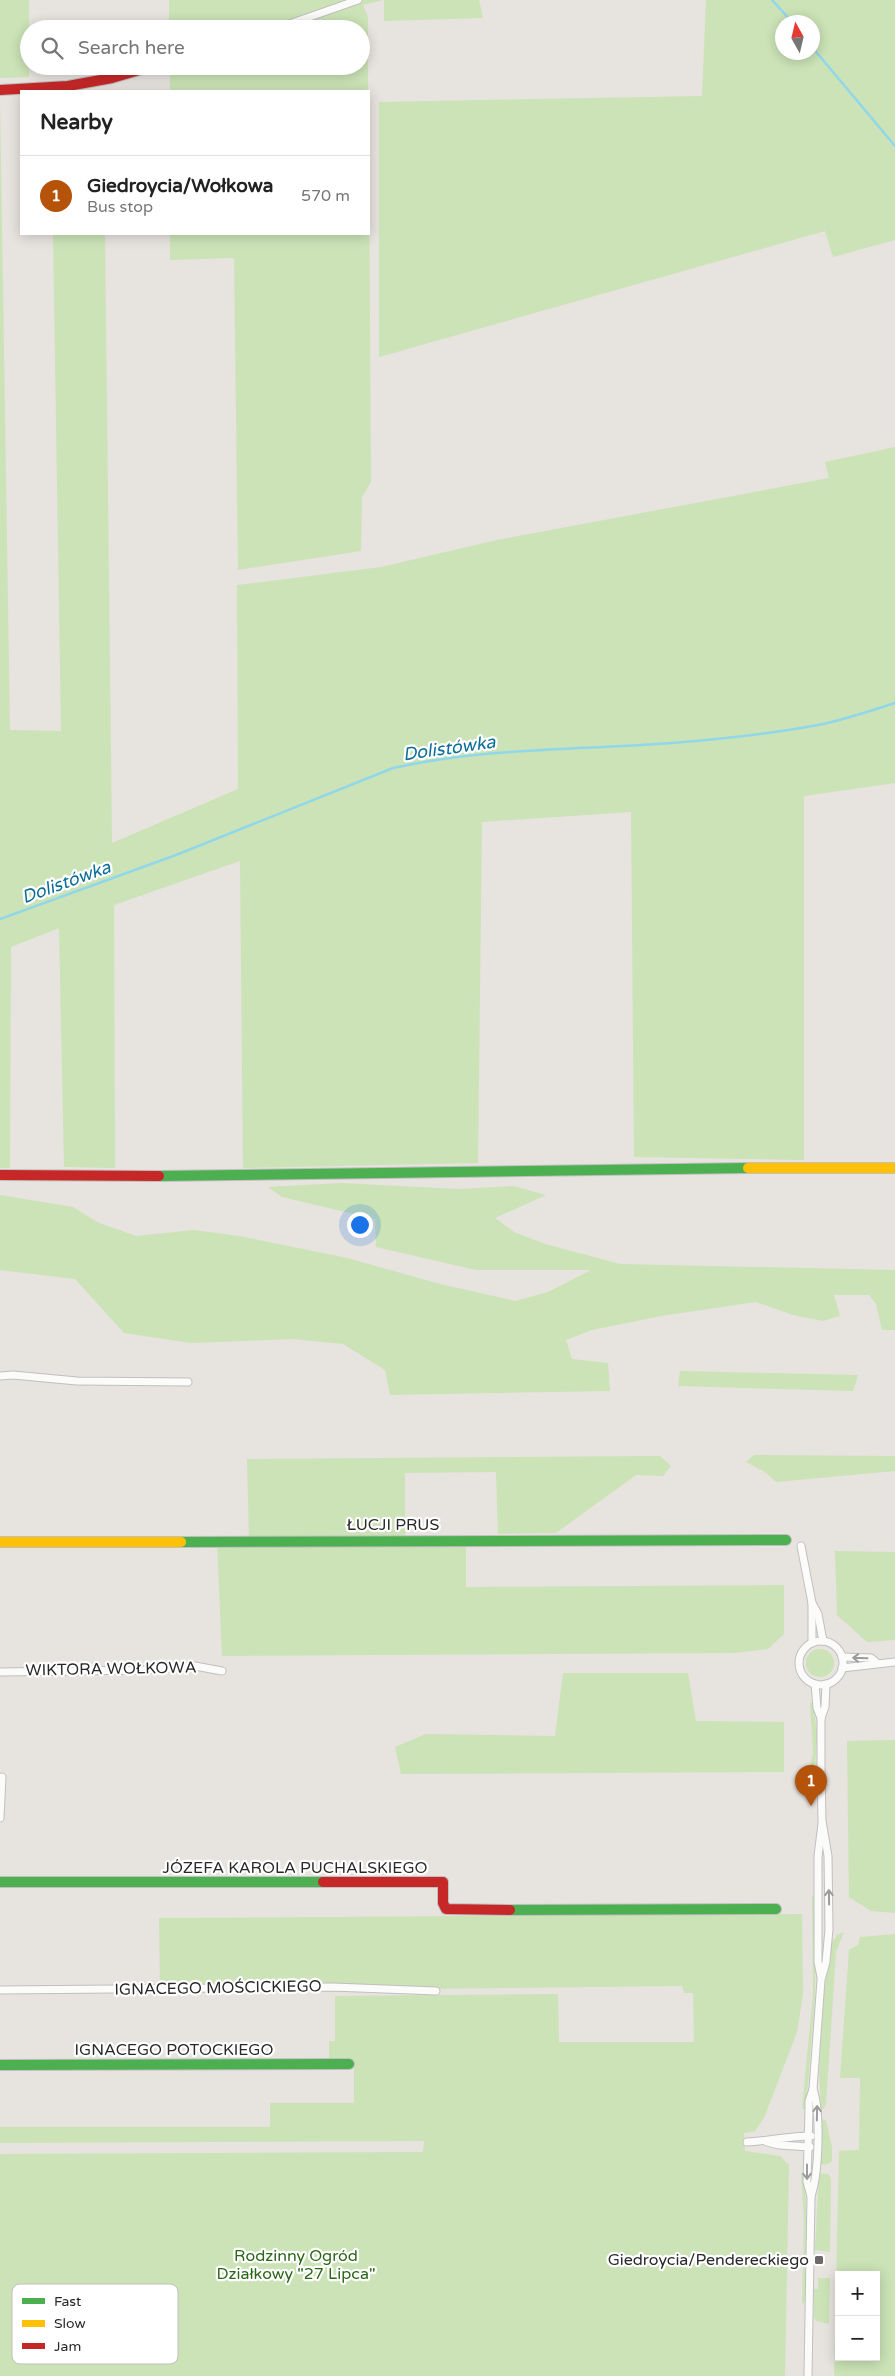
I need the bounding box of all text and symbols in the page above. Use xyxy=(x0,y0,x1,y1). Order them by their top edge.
north arrow xyxy=(775,15,820,60)
search box xyxy=(20,20,370,75)
icon: search xyxy=(38,34,66,62)
text: Search here xyxy=(78,37,185,59)
text: Nearby xyxy=(40,110,113,135)
text: Giedroycia/Wołkowa xyxy=(87,175,273,197)
text: 1 xyxy=(51,186,61,206)
text: 570 m xyxy=(301,186,350,206)
text: Bus stop xyxy=(87,197,153,217)
water label: Dolistówka xyxy=(401,730,498,765)
water label: Dolistówka xyxy=(18,855,114,908)
your location xyxy=(347,1212,373,1238)
street label: ŁUCJI PRUS xyxy=(347,1515,439,1535)
one-way arrow xyxy=(852,1653,868,1663)
street label: WIKTORA WOŁKOWA xyxy=(25,1658,197,1680)
pin: 1 xyxy=(795,1765,827,1806)
street label: JÓZEFA KAROLA PUCHALSKIEGO xyxy=(162,1858,428,1878)
one-way arrow xyxy=(824,1889,834,1905)
street label: IGNACEGO MOŚCICKIEGO xyxy=(114,1976,322,2000)
street label: IGNACEGO POTOCKIEGO xyxy=(75,2040,273,2060)
one-way arrow xyxy=(813,2105,822,2121)
one-way arrow xyxy=(802,2164,812,2180)
park label: Rodzinny Ogród Działkowy "27 Lipca" xyxy=(217,2246,375,2284)
place label: Giedroycia/Pendereckiego xyxy=(608,2250,809,2270)
marker: Giedroycia/Pendereckiego xyxy=(813,2254,825,2266)
map controls xyxy=(835,2271,880,2361)
button: + xyxy=(835,2271,880,2316)
legend xyxy=(12,2284,178,2364)
text: Fast xyxy=(54,2293,82,2310)
text: Slow xyxy=(54,2315,86,2332)
button: − xyxy=(835,2316,880,2361)
text: Jam xyxy=(54,2338,81,2355)

